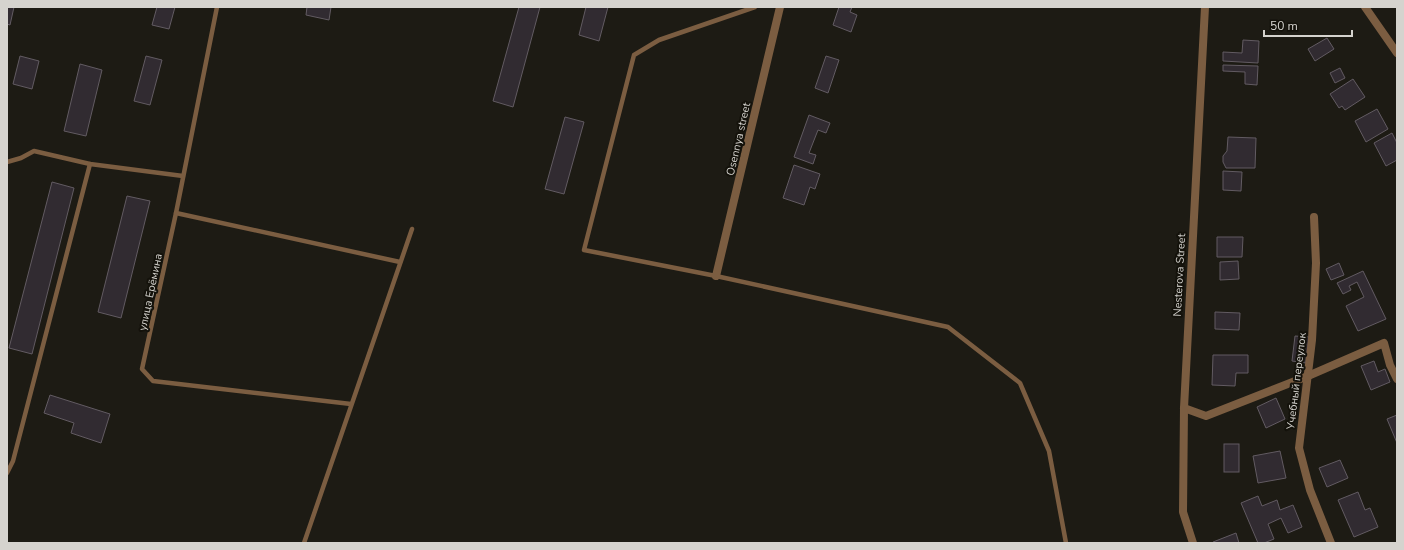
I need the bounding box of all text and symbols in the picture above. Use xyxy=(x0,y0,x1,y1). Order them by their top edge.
scale bar xyxy=(1264,12,1352,38)
text: 50 m xyxy=(1270,18,1298,34)
street label: Osennya street xyxy=(723,101,754,177)
street label: Nesterova Street xyxy=(1170,233,1189,317)
street label: улица Ерёмина xyxy=(135,252,166,332)
street label: Учебный переулок xyxy=(1283,331,1310,431)

